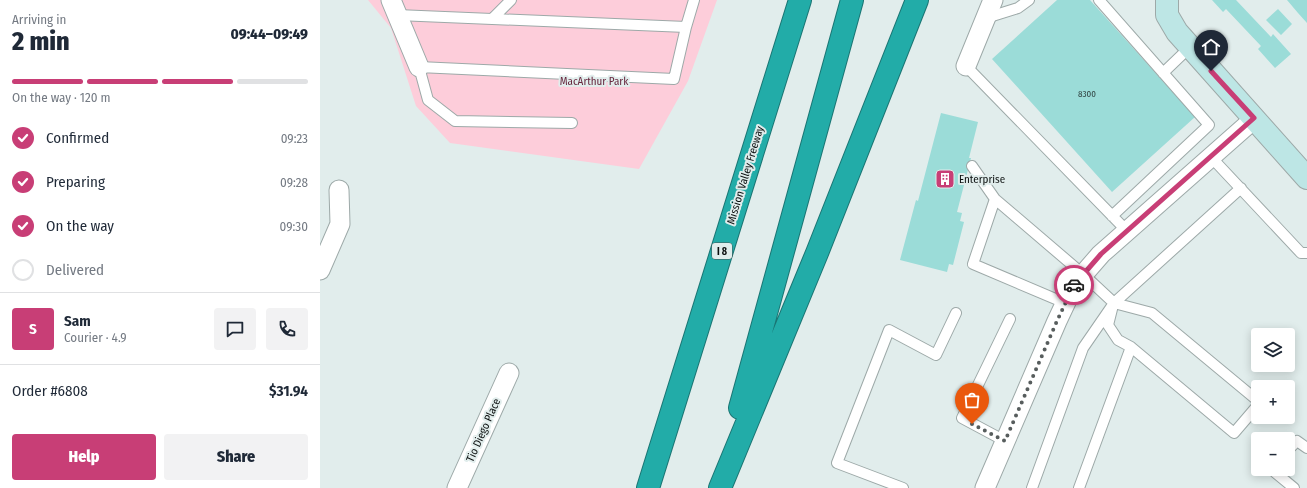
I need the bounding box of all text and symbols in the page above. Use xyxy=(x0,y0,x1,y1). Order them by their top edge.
text: Arriving in xyxy=(12,12,66,27)
text: 09:44–09:49 xyxy=(231,25,308,43)
text: 2 min xyxy=(12,26,70,57)
pin xyxy=(1194,30,1228,71)
icon: home xyxy=(1200,36,1222,58)
park label: MacArthur Park xyxy=(560,75,629,88)
house number: 8300 xyxy=(1078,89,1096,99)
text: On the way · 120 m xyxy=(12,90,110,105)
street label: Mission Valley Freeway xyxy=(724,124,767,226)
icon: check xyxy=(12,127,34,149)
text: Confirmed xyxy=(46,129,109,147)
text: 09:23 xyxy=(281,131,308,146)
building icon: Enterprise xyxy=(934,168,956,190)
icon: check xyxy=(12,171,34,193)
text: Preparing xyxy=(46,173,105,191)
place label: Enterprise xyxy=(959,173,1005,186)
text: 09:28 xyxy=(280,175,308,190)
icon: check xyxy=(12,215,34,237)
text: On the way xyxy=(46,217,114,235)
text: 09:30 xyxy=(280,219,308,234)
road number: I 8 xyxy=(712,243,732,259)
text: Delivered xyxy=(46,261,104,279)
courier xyxy=(1054,265,1094,305)
icon: car xyxy=(1063,274,1085,296)
button: chat xyxy=(214,308,256,350)
button: phone xyxy=(266,308,308,350)
text: Sam xyxy=(64,312,91,330)
text: S xyxy=(29,320,37,338)
map controls xyxy=(1251,328,1295,476)
button: layers xyxy=(1251,328,1295,372)
text: Courier · 4.9 xyxy=(64,330,127,345)
button: + xyxy=(1251,380,1295,424)
text: Order #6808 xyxy=(12,382,88,400)
text: $31.94 xyxy=(269,382,308,400)
pin xyxy=(955,383,989,424)
icon: bag xyxy=(961,389,983,411)
street label: Tio Diego Place xyxy=(464,396,503,464)
button: − xyxy=(1251,432,1295,476)
button: Help xyxy=(12,434,156,480)
button: Share xyxy=(164,434,308,480)

